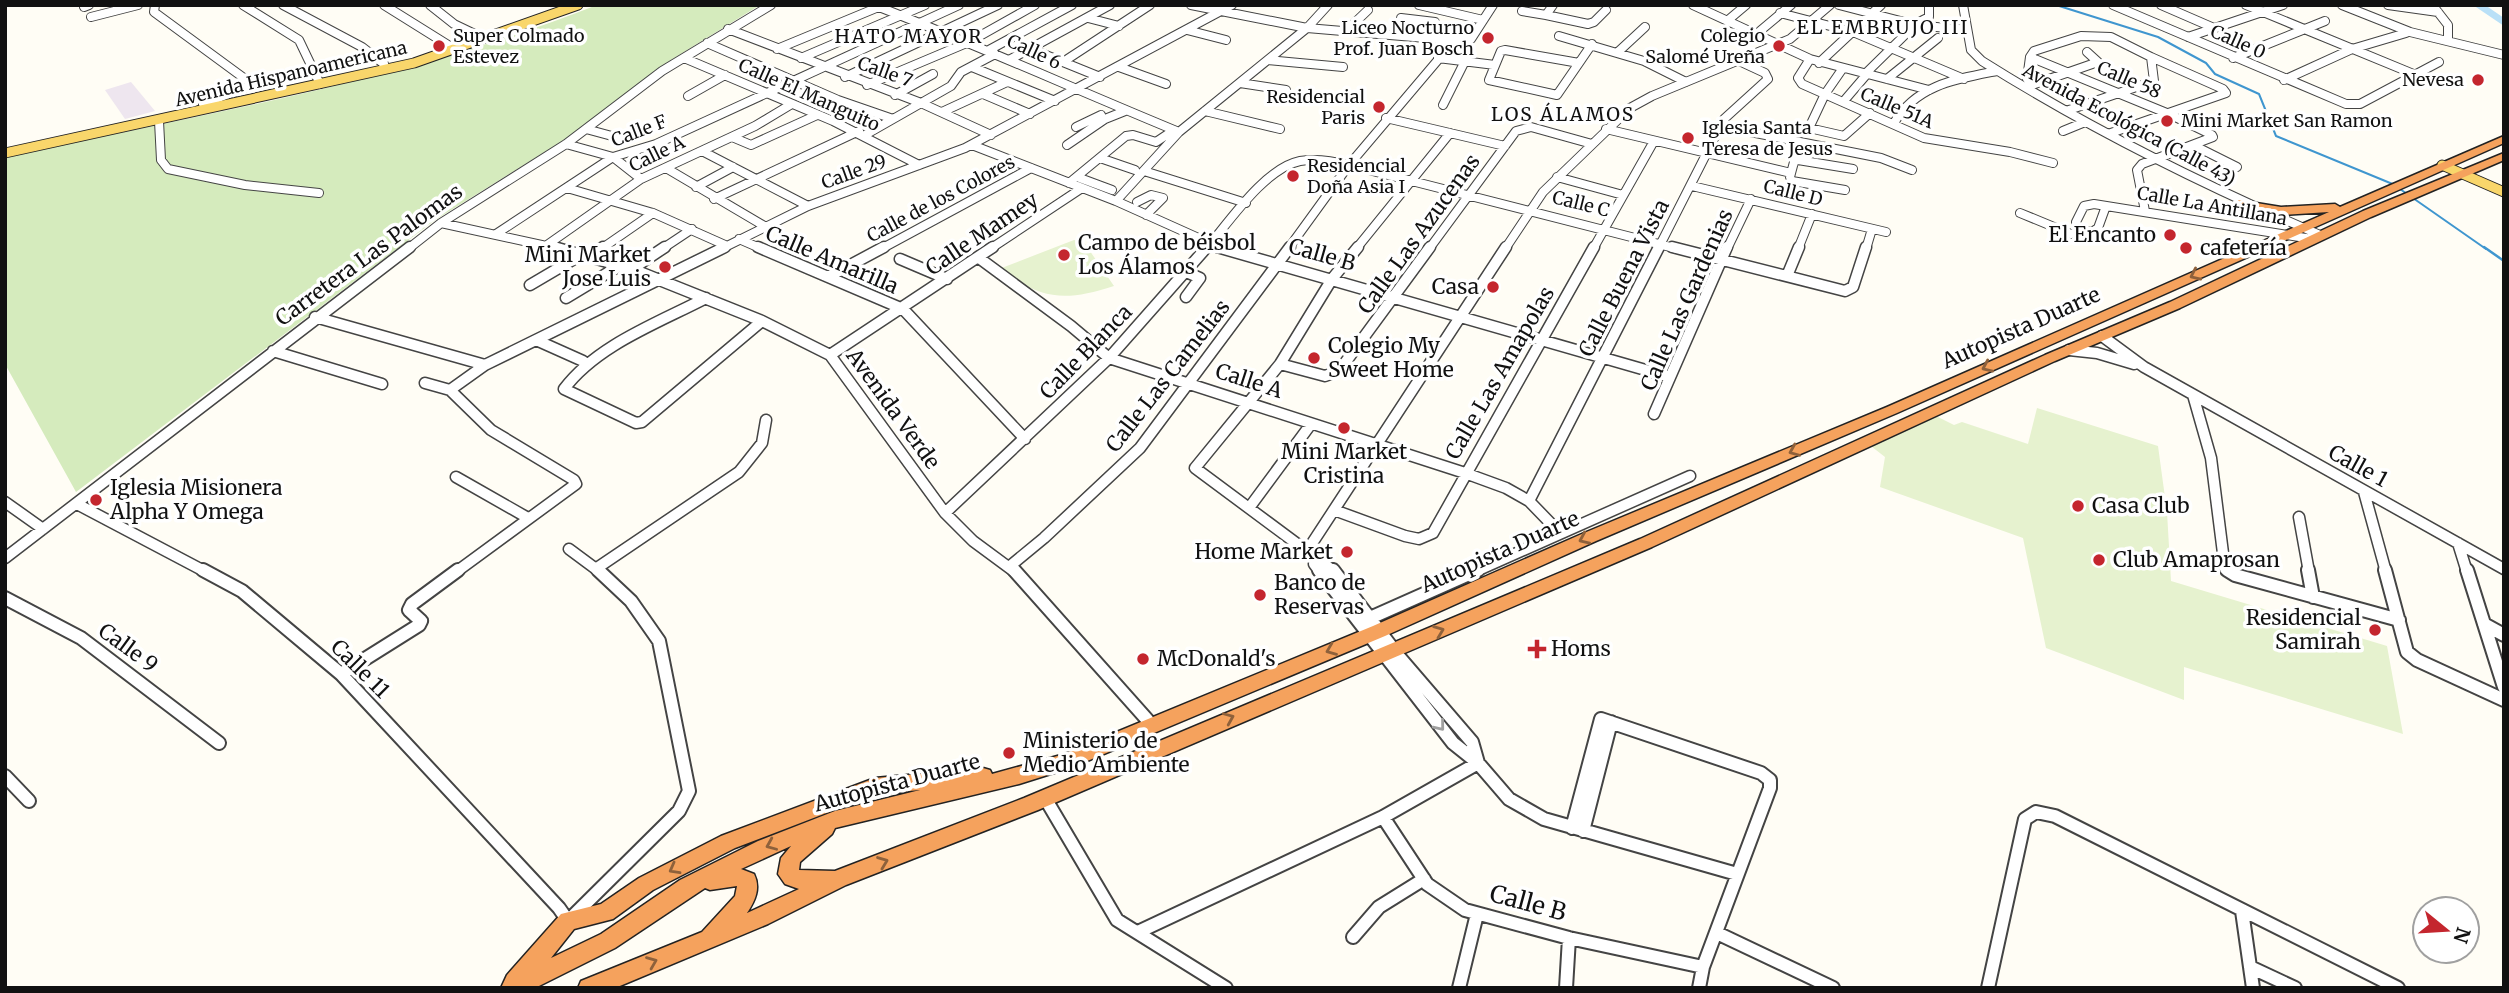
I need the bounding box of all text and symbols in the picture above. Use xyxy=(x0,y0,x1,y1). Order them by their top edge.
district label: EL EMBRUJO III xyxy=(1797,15,1969,39)
place label: Liceo Nocturno Prof. Juan Bosch xyxy=(1334,16,1474,60)
street label: Calle 0 xyxy=(2207,19,2269,64)
place label: Super Colmado Estevez xyxy=(453,24,584,68)
district label: HATO MAYOR xyxy=(834,24,984,48)
place label: Colegio Salomé Ureña xyxy=(1645,24,1765,68)
street label: Calle 6 xyxy=(1003,29,1065,74)
marker: Liceo Nocturno Prof. Juan Bosch xyxy=(1480,30,1496,46)
street label: Avenida Hispanoamericana xyxy=(172,36,409,112)
marker: Super Colmado Estevez xyxy=(431,38,447,54)
marker: Colegio Salomé Ureña xyxy=(1771,38,1787,54)
street label: Calle 7 xyxy=(855,51,916,92)
street label: Calle El Manguito xyxy=(735,53,883,136)
street label: Calle 58 xyxy=(2094,56,2165,103)
street label: Avenida Ecológica (Calle 43) xyxy=(2018,58,2240,191)
place label: Nevesa xyxy=(2402,68,2464,91)
marker: Nevesa xyxy=(2470,72,2486,88)
street label: Calle 51A xyxy=(1857,82,1938,133)
place label: Residencial Paris xyxy=(1266,85,1365,129)
marker: Residencial Paris xyxy=(1371,99,1387,115)
district label: LOS ÁLAMOS xyxy=(1491,102,1635,126)
street label: Calle F xyxy=(608,109,670,152)
place label: Mini Market San Ramon xyxy=(2181,109,2393,132)
marker: Mini Market San Ramon xyxy=(2159,113,2175,129)
place label: Iglesia Santa Teresa de Jesus xyxy=(1702,116,1833,160)
street label: Calle A xyxy=(625,130,689,177)
marker: Iglesia Santa Teresa de Jesus xyxy=(1680,130,1696,146)
street label: Calle Las Azucenas xyxy=(1352,148,1486,319)
street label: Calle 29 xyxy=(818,149,890,194)
street label: Calle de los Colores xyxy=(863,150,1019,247)
place label: Residencial Doña Asia I xyxy=(1307,154,1406,198)
marker: Residencial Doña Asia I xyxy=(1285,168,1301,184)
street label: Calle D xyxy=(1761,174,1825,211)
street label: Carretera Las Palomas xyxy=(270,178,468,332)
street label: Calle La Antillana xyxy=(2135,181,2289,230)
street label: Calle C xyxy=(1550,185,1612,222)
street label: Calle Mamey xyxy=(920,186,1044,281)
street label: Calle Buena Vista xyxy=(1572,195,1675,361)
street label: Calle Las Gardenias xyxy=(1634,205,1739,395)
street label: Calle Amarilla xyxy=(762,219,903,300)
place label: El Encanto xyxy=(2048,221,2156,248)
marker: El Encanto xyxy=(2162,227,2178,243)
place label: Campo de béisbol Los Álamos xyxy=(1078,229,1256,280)
street label: Calle B xyxy=(1286,232,1359,277)
place label: cafetería xyxy=(2200,234,2287,261)
marker: cafetería xyxy=(2178,240,2194,256)
place label: Mini Market Jose Luis xyxy=(525,241,651,292)
marker: Campo de béisbol Los Álamos xyxy=(1056,247,1072,263)
marker: Mini Market Jose Luis xyxy=(657,259,673,275)
one-way arrow xyxy=(2190,267,2202,281)
place label: Casa xyxy=(1432,273,1479,300)
marker: Casa xyxy=(1485,279,1501,295)
street label: Autopista Duarte xyxy=(1936,280,2104,375)
street label: Calle Las Amapolas xyxy=(1439,282,1560,464)
street label: Calle Las Camelias xyxy=(1100,294,1236,457)
street label: Calle Blanca xyxy=(1034,299,1138,405)
place label: Colegio My Sweet Home xyxy=(1328,332,1454,383)
street label: Avenida Verde xyxy=(840,342,946,474)
marker: Colegio My Sweet Home xyxy=(1306,350,1322,366)
street label: Calle A xyxy=(1212,357,1286,404)
one-way arrow xyxy=(1982,359,1995,373)
marker: Mini Market Cristina xyxy=(1336,420,1352,436)
place label: Mini Market Cristina xyxy=(1281,438,1407,489)
street label: Calle 1 xyxy=(2324,438,2393,493)
one-way arrow xyxy=(1789,443,1801,457)
place label: Iglesia Misionera Alpha Y Omega xyxy=(109,474,283,525)
marker: Iglesia Misionera Alpha Y Omega xyxy=(88,492,104,508)
place label: Casa Club xyxy=(2092,492,2190,519)
marker: Casa Club xyxy=(2070,498,2086,514)
street label: Autopista Duarte xyxy=(1415,504,1583,599)
one-way arrow xyxy=(1579,531,1591,545)
place label: Home Market xyxy=(1195,538,1333,565)
marker: Home Market xyxy=(1339,544,1355,560)
place label: Club Amaprosan xyxy=(2113,546,2280,573)
marker: Club Amaprosan xyxy=(2091,552,2107,568)
place label: Banco de Reservas xyxy=(1274,569,1365,620)
marker: Banco de Reservas xyxy=(1252,587,1268,603)
place label: Residencial Samirah xyxy=(2246,604,2361,655)
street label: Calle 9 xyxy=(93,617,163,678)
marker: Residencial Samirah xyxy=(2367,622,2383,638)
one-way arrow xyxy=(1432,625,1444,639)
street label: Calle 11 xyxy=(325,633,396,704)
place label: Homs xyxy=(1551,635,1611,662)
one-way arrow xyxy=(1325,641,1337,655)
marker: Homs xyxy=(1529,641,1545,657)
place label: McDonald's xyxy=(1157,645,1276,672)
marker: McDonald's xyxy=(1135,651,1151,667)
one-way arrow xyxy=(1222,712,1234,726)
one-way arrow xyxy=(1431,719,1444,731)
place label: Ministerio de Medio Ambiente xyxy=(1023,727,1190,778)
marker: Ministerio de Medio Ambiente xyxy=(1001,745,1017,761)
street label: Autopista Duarte xyxy=(810,747,983,818)
one-way arrow xyxy=(765,837,778,851)
one-way arrow xyxy=(876,856,888,870)
one-way arrow xyxy=(669,861,682,874)
street label: Calle B xyxy=(1486,877,1570,928)
north arrow xyxy=(2411,895,2481,965)
text: N xyxy=(2448,924,2476,946)
one-way arrow xyxy=(645,956,657,970)

